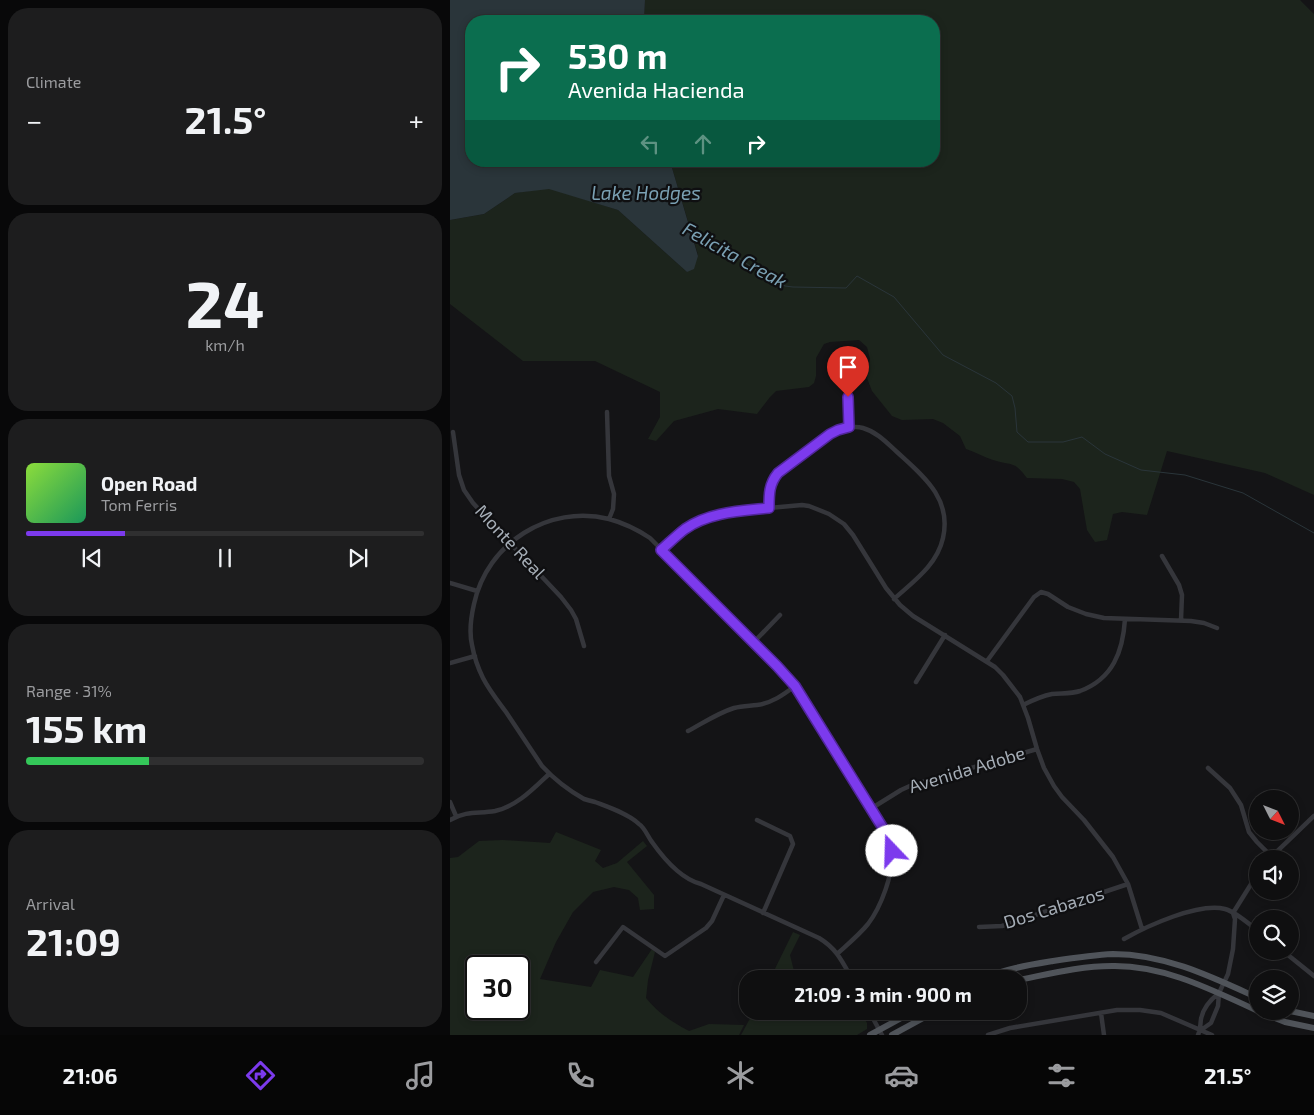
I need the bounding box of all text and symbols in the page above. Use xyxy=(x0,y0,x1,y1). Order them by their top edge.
text: 530 m xyxy=(568,34,668,76)
icon: right xyxy=(485,35,550,100)
text: Climate xyxy=(26,72,81,91)
text: Avenida Hacienda xyxy=(568,76,745,102)
text: 21.5° xyxy=(185,96,266,142)
text: − xyxy=(26,103,42,137)
text: + xyxy=(409,103,424,137)
icon: left xyxy=(636,130,664,158)
icon: ahead xyxy=(689,130,717,158)
icon: right xyxy=(742,130,770,158)
water label: Lake Hodges xyxy=(591,181,701,204)
water label: Felicita Creak xyxy=(679,216,791,293)
text: 24 xyxy=(185,263,265,341)
text: km/h xyxy=(205,335,245,354)
pin xyxy=(827,346,869,397)
icon: arrive xyxy=(834,353,862,381)
text: Open Road xyxy=(101,472,197,495)
text: Tom Ferris xyxy=(101,495,177,514)
street label: Monte Real xyxy=(471,500,551,583)
icon: previous xyxy=(78,544,106,572)
icon: pause xyxy=(211,544,239,572)
icon: next xyxy=(344,544,372,572)
text: Range · 31% xyxy=(26,681,112,700)
text: 155 km xyxy=(26,705,147,751)
street label: Avenida Adobe xyxy=(906,741,1027,797)
north arrow xyxy=(1249,790,1299,840)
map controls xyxy=(1249,790,1299,1020)
position arrow xyxy=(865,824,917,876)
button: sound xyxy=(1249,850,1299,900)
street label: Dos Cabazos xyxy=(1001,881,1107,933)
text: Arrival xyxy=(26,894,75,913)
button: search xyxy=(1249,910,1299,960)
text: 21:09 xyxy=(26,918,121,964)
speed limit sign: 30 xyxy=(465,955,530,1020)
button: layers xyxy=(1249,970,1299,1020)
text: 21:09 · 3 min · 900 m xyxy=(794,983,972,1006)
icon: directions xyxy=(243,1058,278,1093)
icon: music xyxy=(403,1058,438,1093)
icon: phone xyxy=(563,1058,598,1093)
icon: climate xyxy=(723,1058,758,1093)
icon: car xyxy=(884,1058,919,1093)
icon: filters xyxy=(1044,1058,1079,1093)
text: 21:06 xyxy=(63,1062,117,1088)
text: 21.5° xyxy=(1204,1062,1251,1088)

